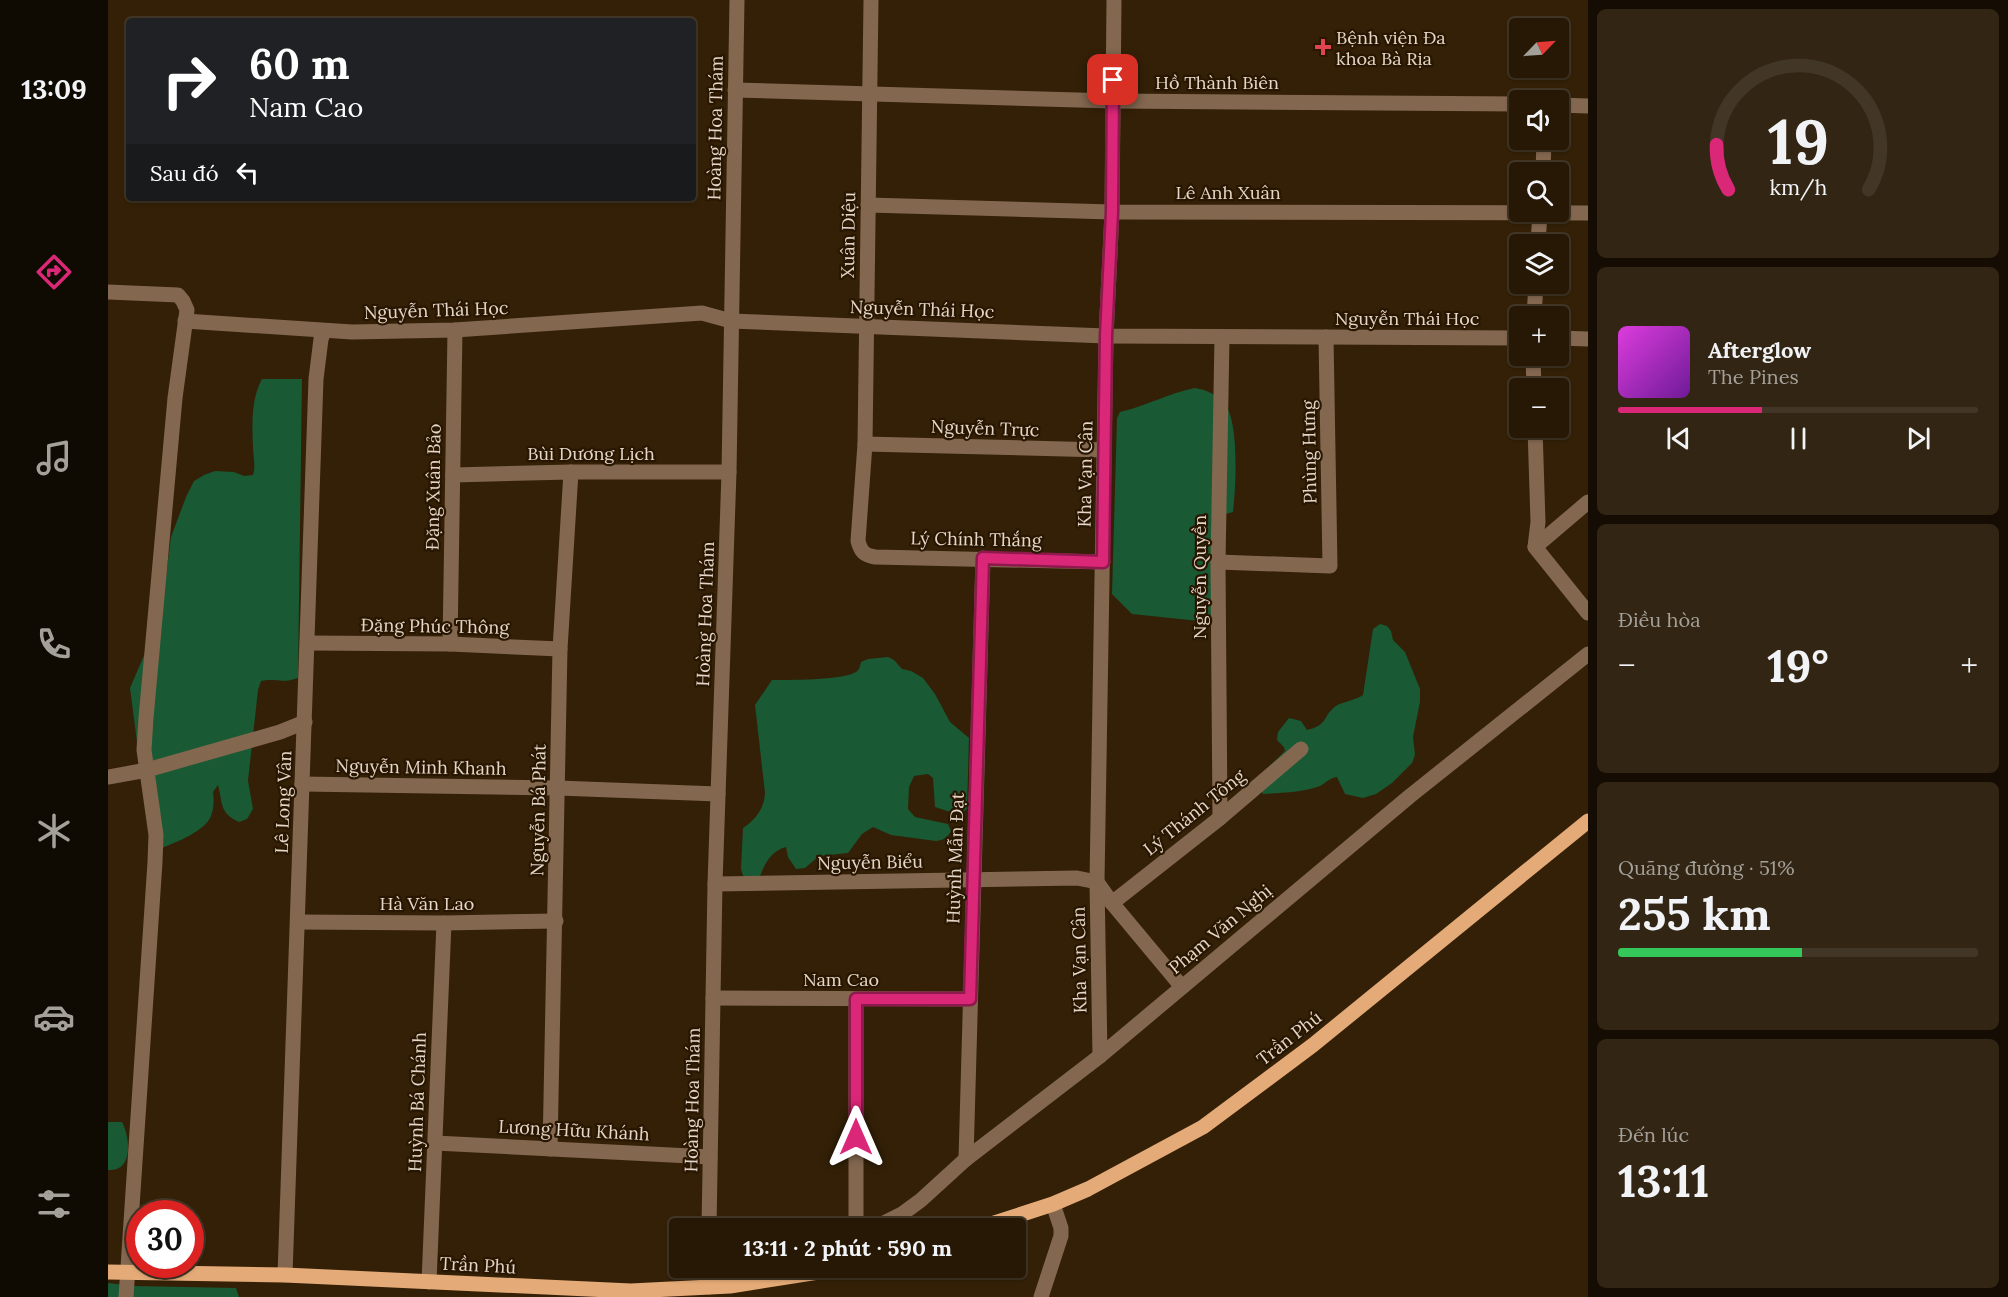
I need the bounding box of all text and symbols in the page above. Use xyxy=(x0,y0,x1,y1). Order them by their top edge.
north arrow xyxy=(1509,18,1569,78)
map controls xyxy=(1509,18,1569,438)
place label: Bệnh viện Đa khoa Bà Rịa xyxy=(1336,26,1446,70)
text: 60 m xyxy=(249,37,350,91)
marker: Bệnh viện Đa khoa Bà Rịa xyxy=(1314,38,1332,56)
icon: right xyxy=(150,42,228,120)
pin xyxy=(1087,54,1138,105)
street label: Hoàng Hoa Thám xyxy=(702,55,728,201)
icon: arrive xyxy=(1096,63,1129,96)
street label: Hồ Thành Biên xyxy=(1155,71,1279,94)
text: 13:09 xyxy=(21,72,87,106)
text: Nam Cao xyxy=(249,90,363,124)
button: sound xyxy=(1509,90,1569,150)
text: 19 xyxy=(1767,101,1829,181)
icon: left xyxy=(231,156,264,189)
text: Sau đó xyxy=(150,159,219,187)
button: search xyxy=(1509,162,1569,222)
text: km/h xyxy=(1769,174,1827,202)
street label: Lê Anh Xuân xyxy=(1175,181,1281,204)
street label: Xuân Diệu xyxy=(836,191,860,278)
button: layers xyxy=(1509,234,1569,294)
icon: directions xyxy=(33,251,75,293)
street label: Nguyễn Thái Học xyxy=(849,295,995,323)
street label: Nguyễn Thái Học xyxy=(363,296,509,324)
button: + xyxy=(1509,306,1569,366)
street label: Nguyễn Thái Học xyxy=(1335,307,1479,330)
text: Afterglow xyxy=(1708,336,1811,364)
text: The Pines xyxy=(1708,364,1799,389)
button: − xyxy=(1509,378,1569,438)
street label: Phùng Hưng xyxy=(1297,399,1321,504)
street label: Nguyễn Trực xyxy=(930,415,1040,441)
street label: Kha Vạn Cân xyxy=(1073,420,1097,527)
icon: previous xyxy=(1662,422,1695,455)
icon: pause xyxy=(1782,422,1815,455)
icon: next xyxy=(1902,422,1935,455)
street label: Đặng Xuân Bảo xyxy=(420,423,446,551)
icon: music xyxy=(33,437,75,479)
street label: Bùi Dương Lịch xyxy=(527,442,655,465)
street label: Nguyễn Quyền xyxy=(1188,515,1211,639)
street label: Lý Chính Thắng xyxy=(910,526,1043,552)
street label: Hoàng Hoa Thám xyxy=(691,541,719,687)
text: Điều hòa xyxy=(1618,607,1701,632)
street label: Đặng Phúc Thông xyxy=(360,613,511,639)
icon: phone xyxy=(33,623,75,665)
text: 19° xyxy=(1767,637,1829,694)
text: − xyxy=(1618,644,1636,686)
text: + xyxy=(1960,644,1978,686)
street label: Nguyễn Bá Phát xyxy=(525,744,551,876)
street label: Lê Long Vân xyxy=(270,750,296,854)
street label: Nguyễn Minh Khanh xyxy=(335,754,507,780)
street label: Lý Thánh Tông xyxy=(1138,763,1250,860)
street label: Huỳnh Mẫn Đạt xyxy=(941,792,969,924)
icon: climate xyxy=(33,810,75,852)
street label: Nguyễn Biểu xyxy=(817,850,923,874)
text: Quãng đường · 51% xyxy=(1618,855,1795,880)
street label: Phạm Văn Nghị xyxy=(1164,879,1276,979)
text: 255 km xyxy=(1618,885,1771,942)
street label: Hà Văn Lao xyxy=(380,892,474,915)
street label: Kha Vạn Cân xyxy=(1067,906,1091,1013)
street label: Nam Cao xyxy=(803,968,879,991)
icon: car xyxy=(33,996,75,1038)
street label: Trần Phú xyxy=(1252,1005,1326,1071)
street label: Hoàng Hoa Thám xyxy=(679,1027,705,1173)
street label: Huỳnh Bá Chánh xyxy=(403,1031,431,1172)
position arrow xyxy=(824,1105,888,1169)
street label: Lương Hữu Khánh xyxy=(498,1115,651,1145)
text: Đến lúc xyxy=(1618,1122,1689,1147)
text: 13:11 xyxy=(1618,1152,1709,1209)
icon: filters xyxy=(33,1183,75,1225)
speed limit sign: 30 xyxy=(126,1200,204,1278)
text: 13:11 · 2 phút · 590 m xyxy=(743,1234,952,1262)
street label: Trần Phú xyxy=(439,1252,517,1278)

